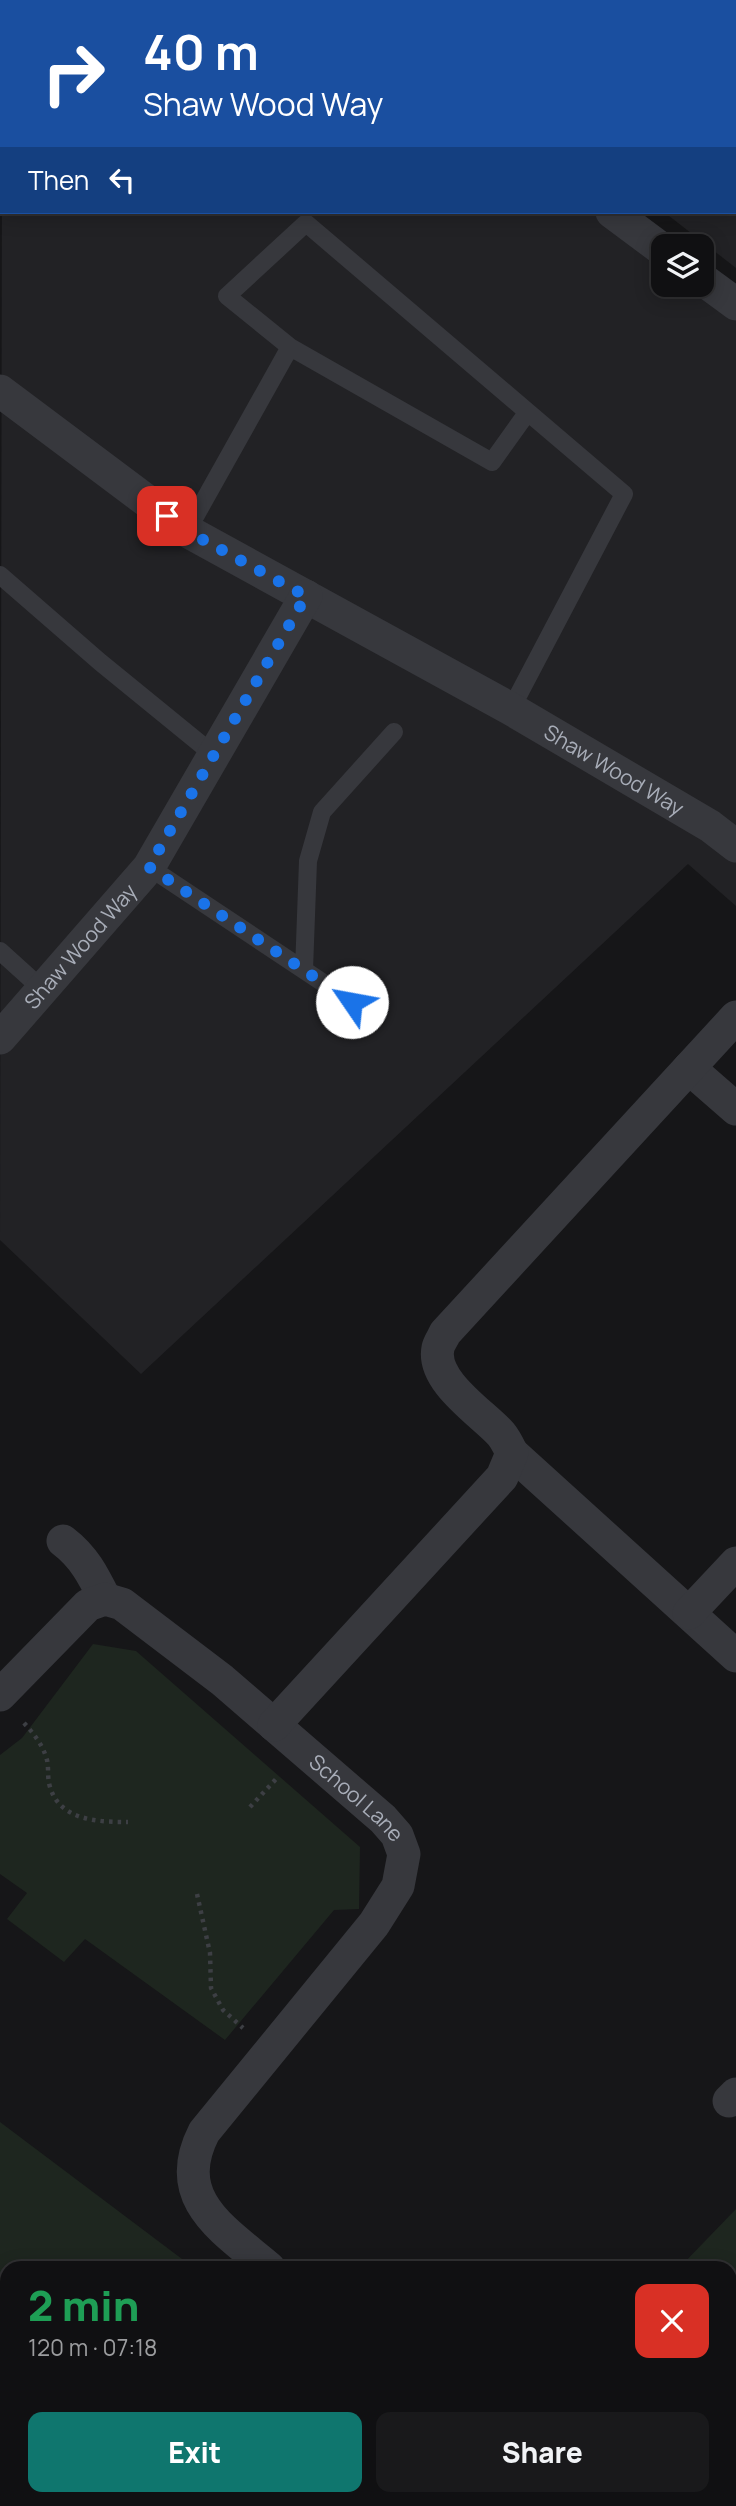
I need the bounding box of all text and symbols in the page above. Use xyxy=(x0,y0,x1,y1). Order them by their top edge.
text: 40 m xyxy=(143,18,259,85)
icon: right xyxy=(28,28,119,119)
text: Shaw Wood Way xyxy=(143,82,383,126)
icon: left xyxy=(103,161,141,199)
text: Then xyxy=(28,162,89,198)
map controls xyxy=(651,234,714,297)
button: layers xyxy=(651,234,714,297)
pin xyxy=(137,486,197,546)
icon: arrive xyxy=(148,497,186,535)
street label: Shaw Wood Way xyxy=(539,718,689,822)
street label: Shaw Wood Way xyxy=(18,877,143,1015)
position arrow xyxy=(315,965,389,1039)
street label: School Lane xyxy=(303,1748,410,1847)
text: 2 min xyxy=(28,2276,139,2334)
button: close xyxy=(635,2284,709,2358)
text: 120 m · 07:18 xyxy=(28,2331,157,2363)
button: Exit xyxy=(28,2412,362,2492)
button: Share xyxy=(376,2412,709,2492)

